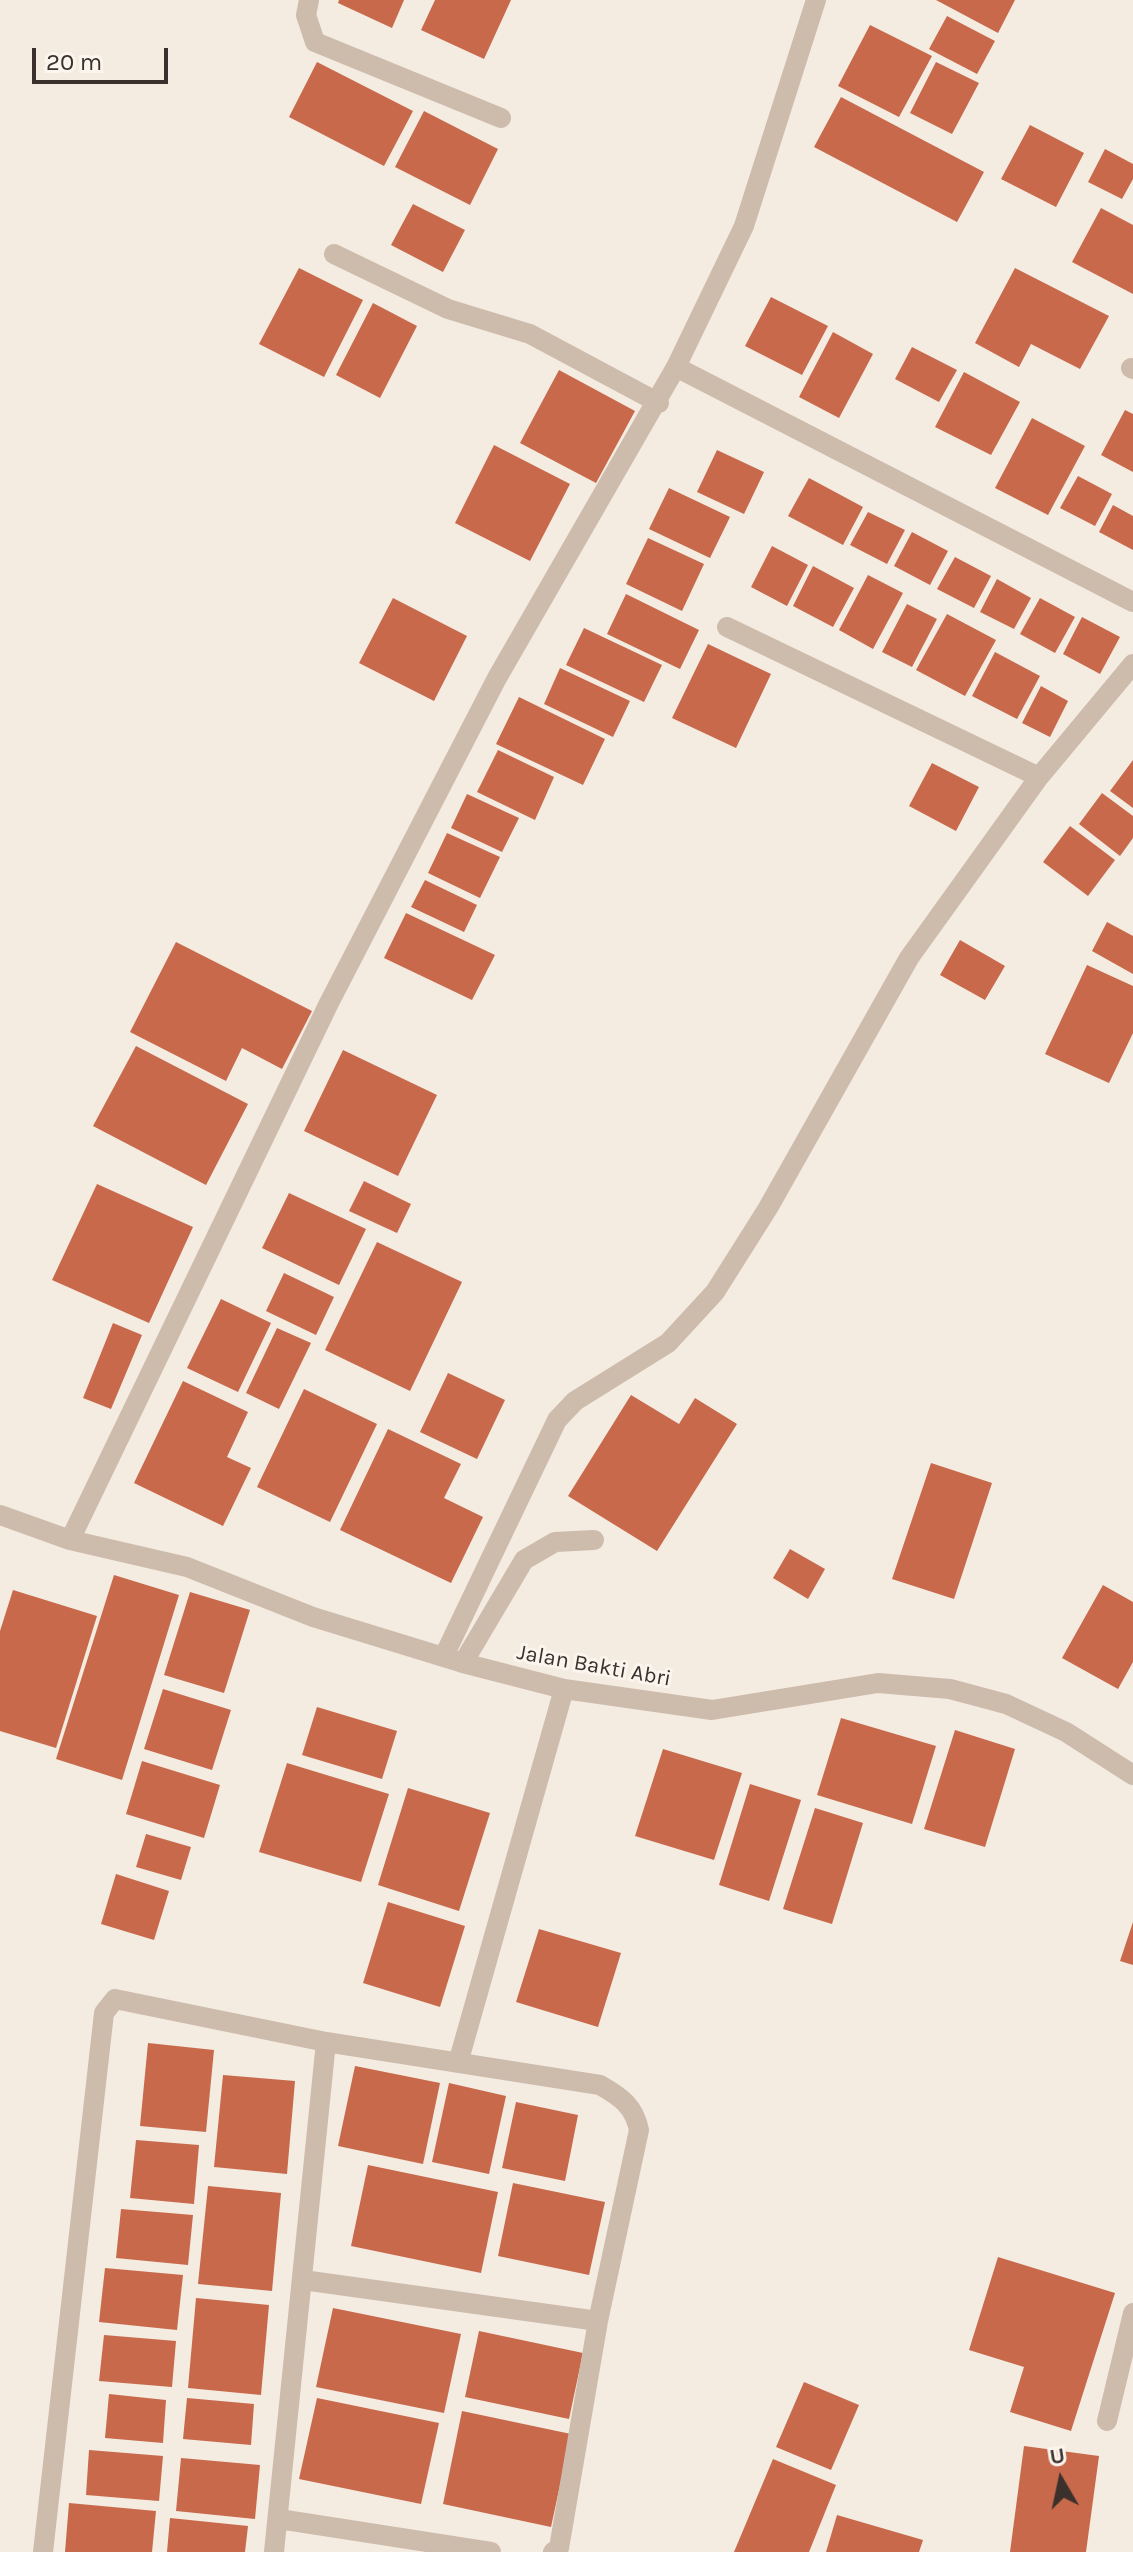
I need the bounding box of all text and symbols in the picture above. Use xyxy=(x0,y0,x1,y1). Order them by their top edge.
scale bar xyxy=(36,32,172,82)
text: 20 m xyxy=(46,48,102,76)
street label: Jalan Bakti Abri xyxy=(515,1639,673,1693)
north arrow xyxy=(1021,2440,1101,2520)
text: U xyxy=(1048,2442,1067,2470)

